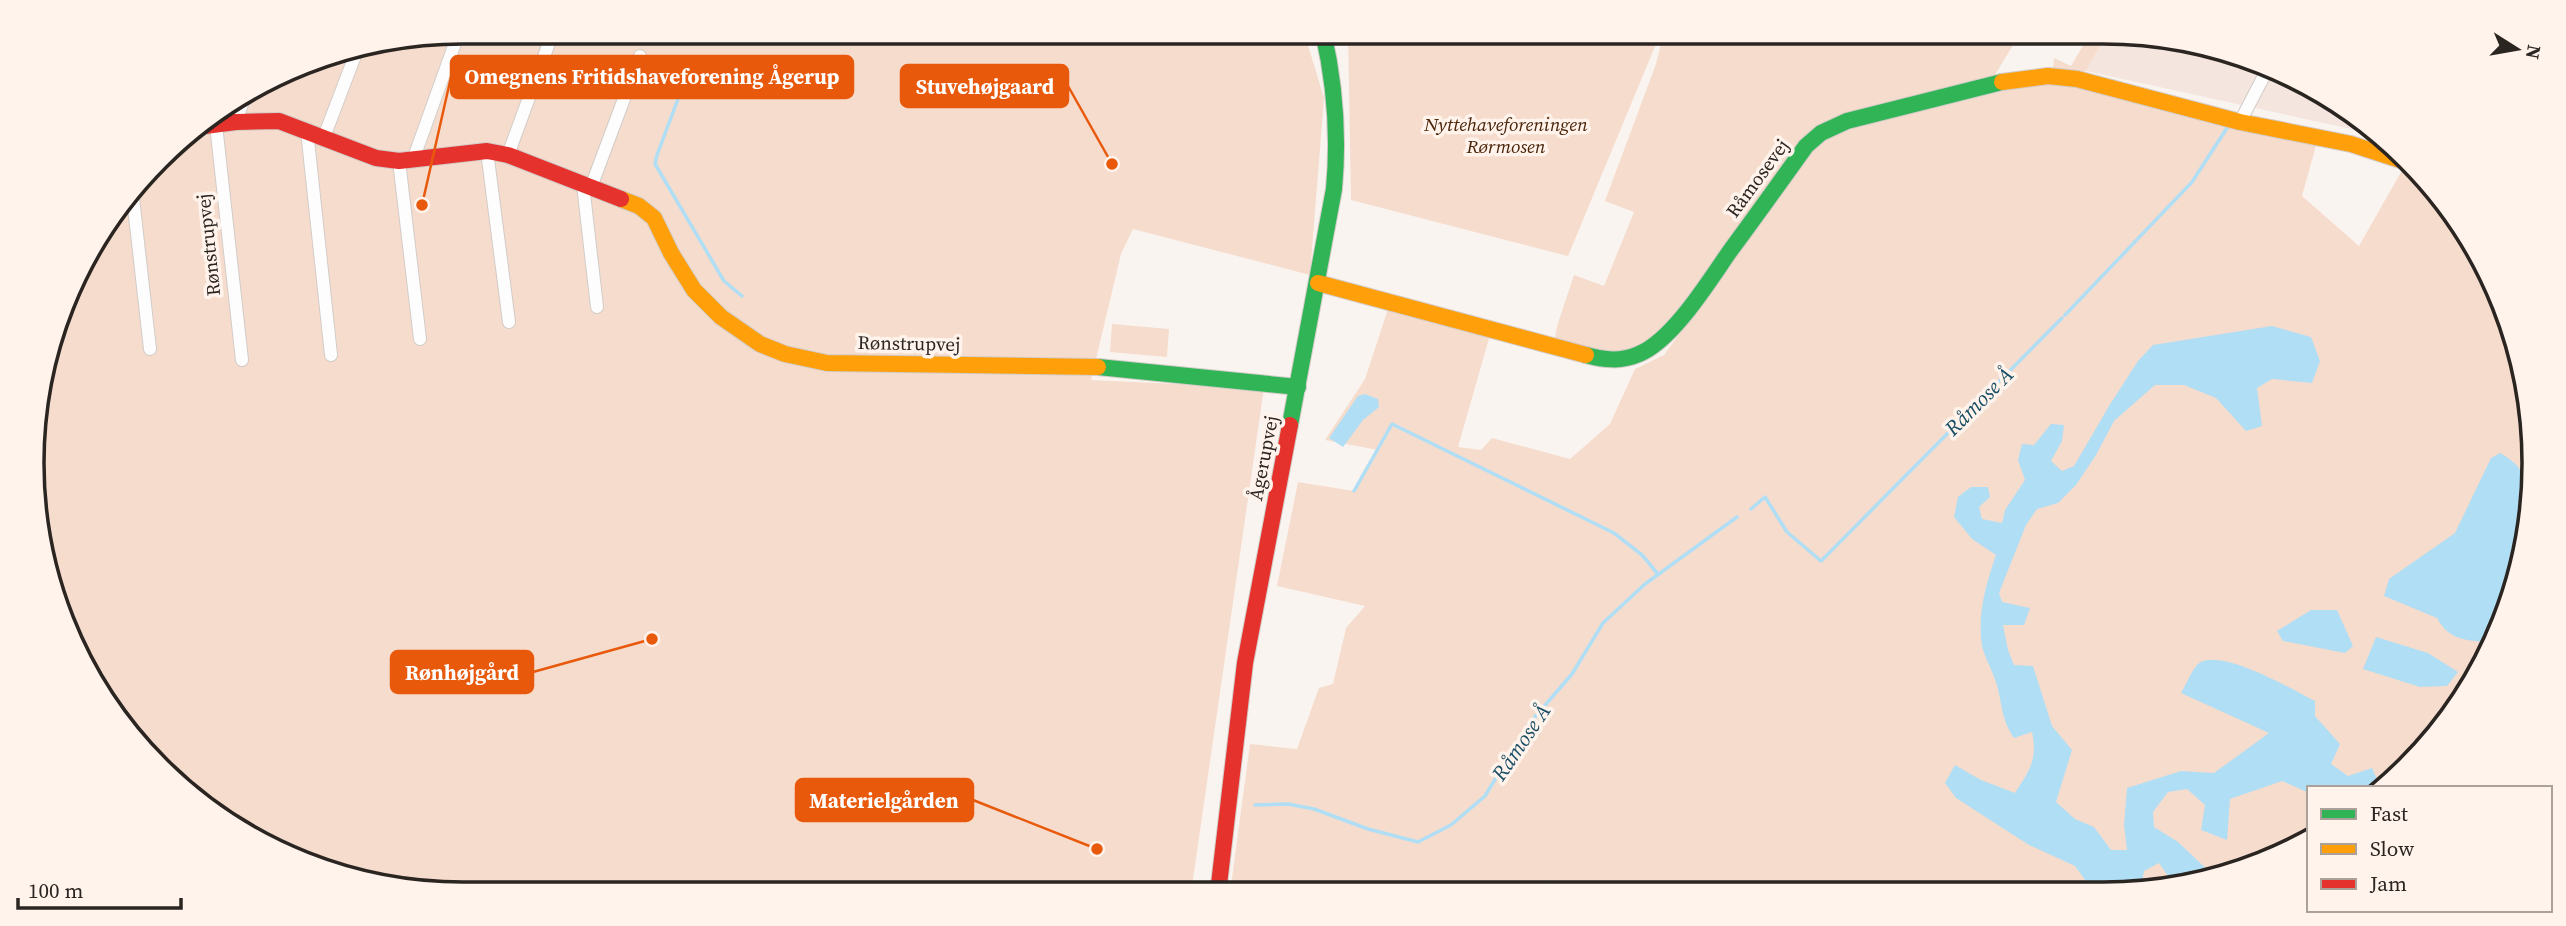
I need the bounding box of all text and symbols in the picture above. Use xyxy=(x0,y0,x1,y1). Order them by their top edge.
north arrow xyxy=(2482,14,2552,84)
text: N xyxy=(2520,43,2548,62)
callout: Omegnens Fritidshaveforening Ågerup xyxy=(451,56,853,98)
text: Omegnens Fritidshaveforening Ågerup xyxy=(465,62,840,91)
callout: Stuvehøjgaard xyxy=(901,65,1068,107)
text: Stuvehøjgaard xyxy=(916,72,1055,101)
park label: Nyttehaveforeningen Rørmosen xyxy=(1423,111,1588,159)
street label: Råmosevej xyxy=(1720,133,1794,223)
street label: Rønstrupvej xyxy=(190,193,226,297)
street label: Rønstrupvej xyxy=(857,329,961,357)
water label: Råmose Å xyxy=(1937,360,2020,443)
street label: Ågerupvej xyxy=(1242,413,1284,503)
callout: Rønhøjgård xyxy=(391,651,533,693)
text: Rønhøjgård xyxy=(405,658,520,687)
water label: Råmose Å xyxy=(1484,698,1557,787)
callout: Materielgården xyxy=(796,779,973,821)
text: Materielgården xyxy=(809,786,959,815)
legend xyxy=(2307,786,2552,912)
text: Fast xyxy=(2370,799,2408,828)
text: Slow xyxy=(2370,834,2414,863)
scale bar xyxy=(18,866,180,910)
text: Jam xyxy=(2369,869,2407,898)
text: 100 m xyxy=(28,876,83,905)

